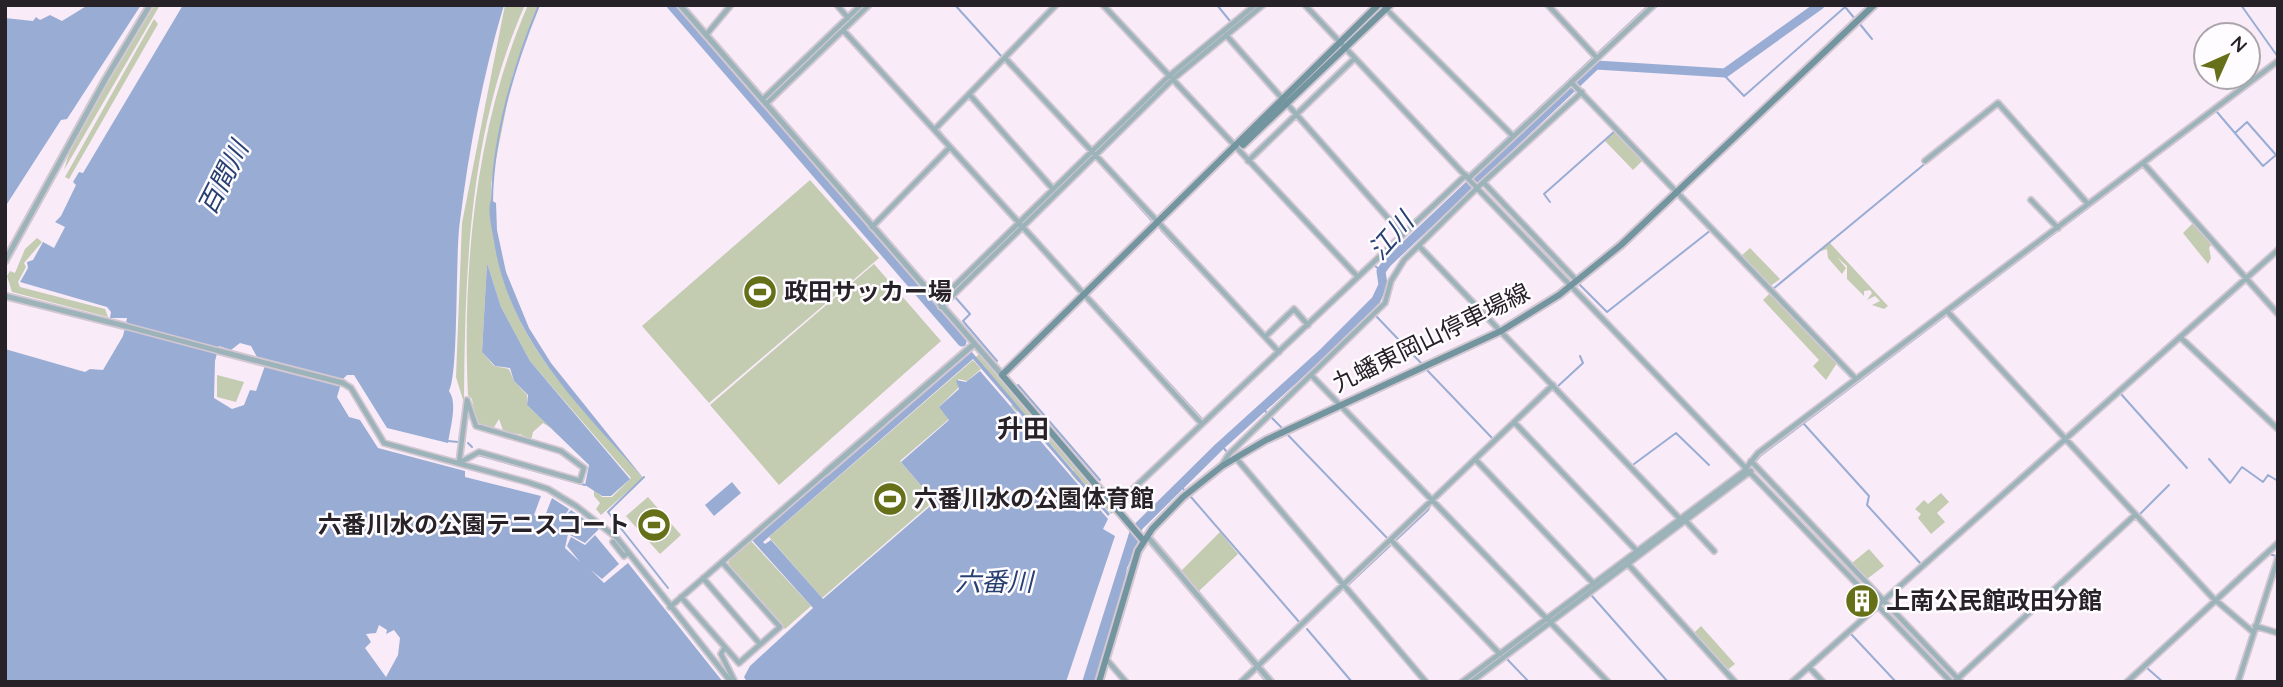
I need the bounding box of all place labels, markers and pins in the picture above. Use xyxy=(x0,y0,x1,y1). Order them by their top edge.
sports icon: 政田サッカー場 xyxy=(741,273,779,311)
place label: 政田サッカー場 xyxy=(784,276,952,306)
sports icon: 六番川水の公園体育館 xyxy=(871,480,909,518)
place label: 六番川水の公園体育館 xyxy=(914,483,1154,513)
sports icon: 六番川水の公園テニスコート xyxy=(635,506,673,544)
place label: 六番川水の公園テニスコート xyxy=(318,509,630,539)
building icon: 上南公民館政田分館 xyxy=(1843,582,1881,620)
place label: 上南公民館政田分館 xyxy=(1886,585,2102,615)

